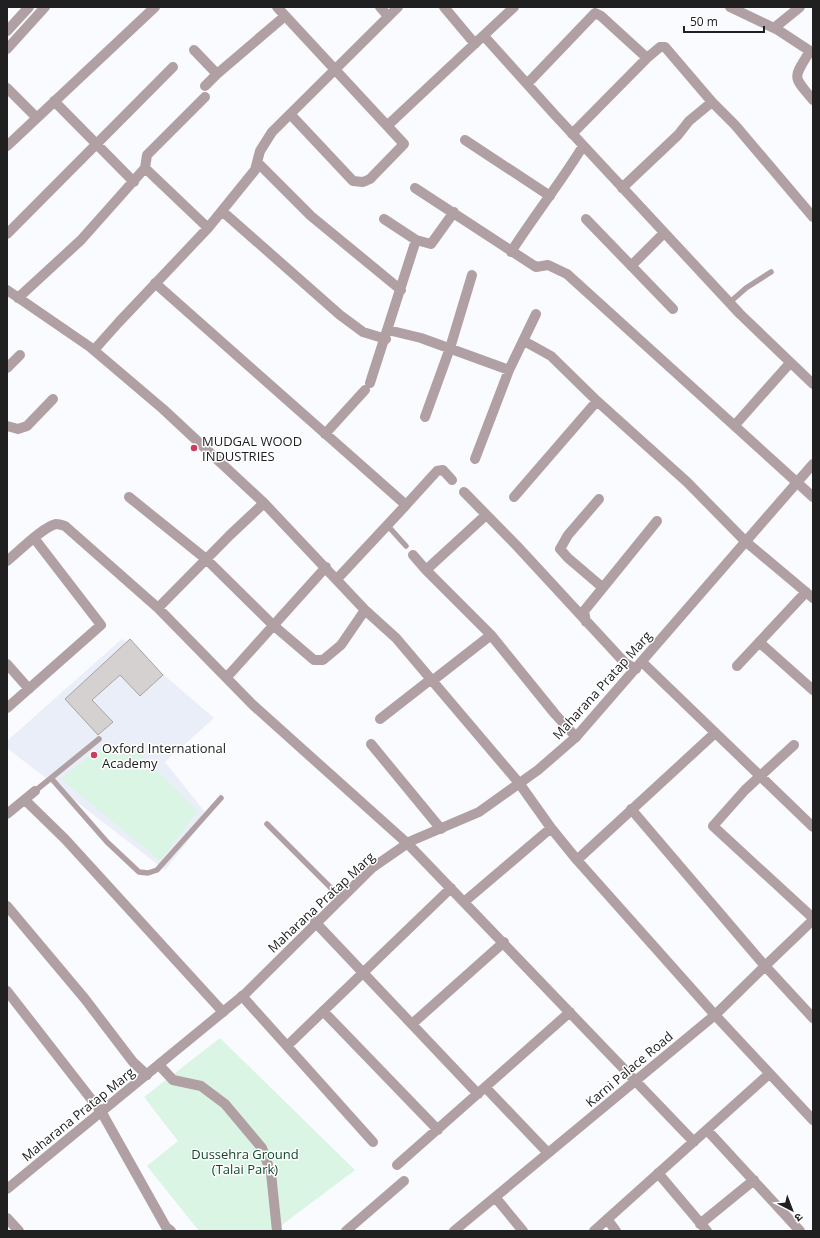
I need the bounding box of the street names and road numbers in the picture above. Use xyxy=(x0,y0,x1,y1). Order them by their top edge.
street label: Maharana Pratap Marg xyxy=(548,627,656,743)
street label: Maharana Pratap Marg xyxy=(264,848,378,956)
street label: Karni Palace Road xyxy=(582,1027,676,1111)
street label: Maharana Pratap Marg xyxy=(18,1063,138,1165)

